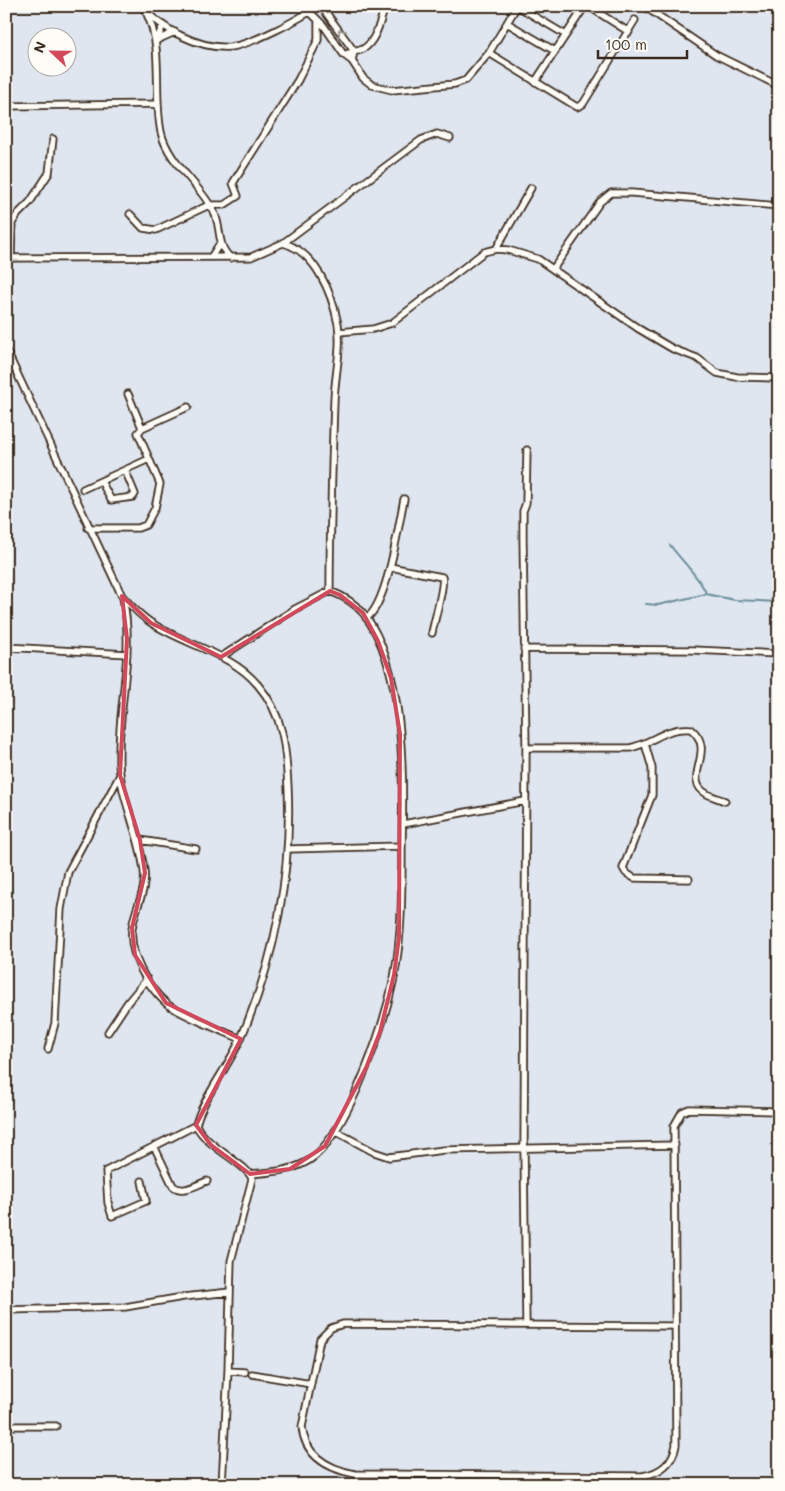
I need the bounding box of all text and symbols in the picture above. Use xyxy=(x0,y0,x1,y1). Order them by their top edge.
north arrow xyxy=(28,28,78,78)
one-way arrow xyxy=(338,28,347,38)
scale bar xyxy=(598,28,686,60)
text: 100 m xyxy=(605,34,647,54)
text: N xyxy=(29,38,50,55)

